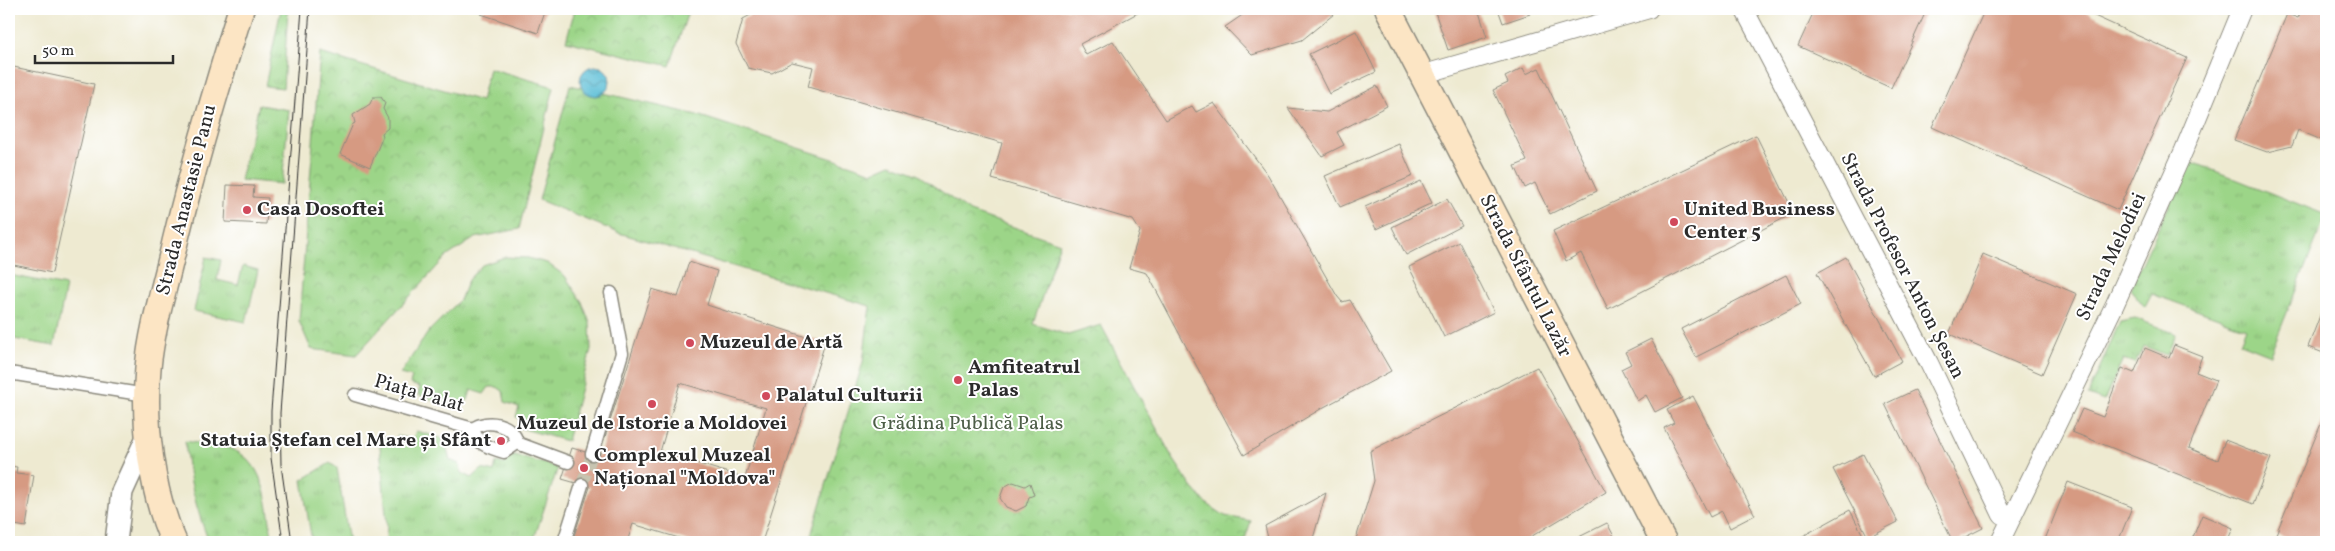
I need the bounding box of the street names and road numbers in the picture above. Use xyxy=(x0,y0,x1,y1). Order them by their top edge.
street label: Strada Anastasie Panu xyxy=(150,102,224,298)
street label: Strada Profesor Anton Șesan xyxy=(1833,148,1971,384)
street label: Strada Melodiei xyxy=(2070,188,2154,326)
street label: Strada Sfântul Lazăr xyxy=(1472,190,1578,362)
street label: Piața Palat xyxy=(371,368,467,420)

